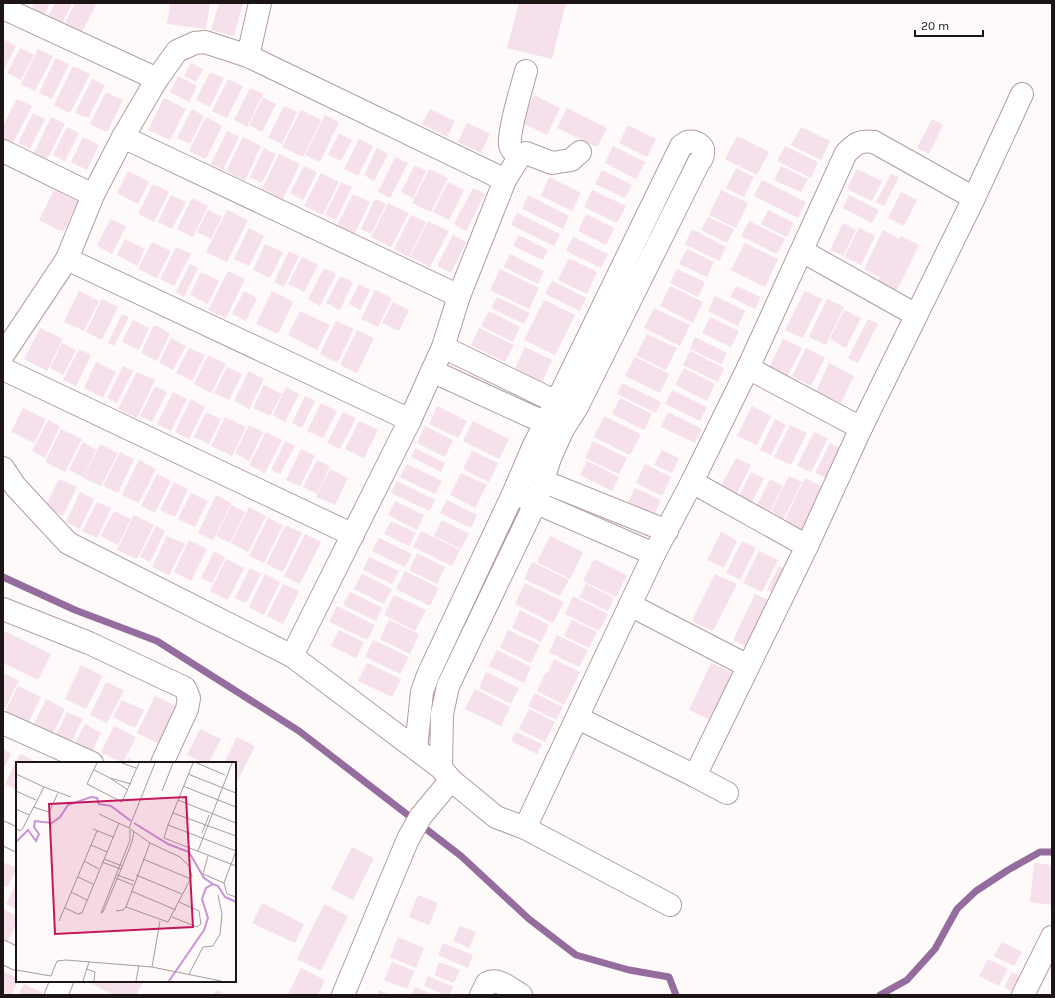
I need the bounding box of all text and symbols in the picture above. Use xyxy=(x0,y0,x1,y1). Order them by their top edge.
scale bar xyxy=(915,12,983,38)
text: 20 m xyxy=(921,19,949,33)
inset map xyxy=(16,762,236,982)

